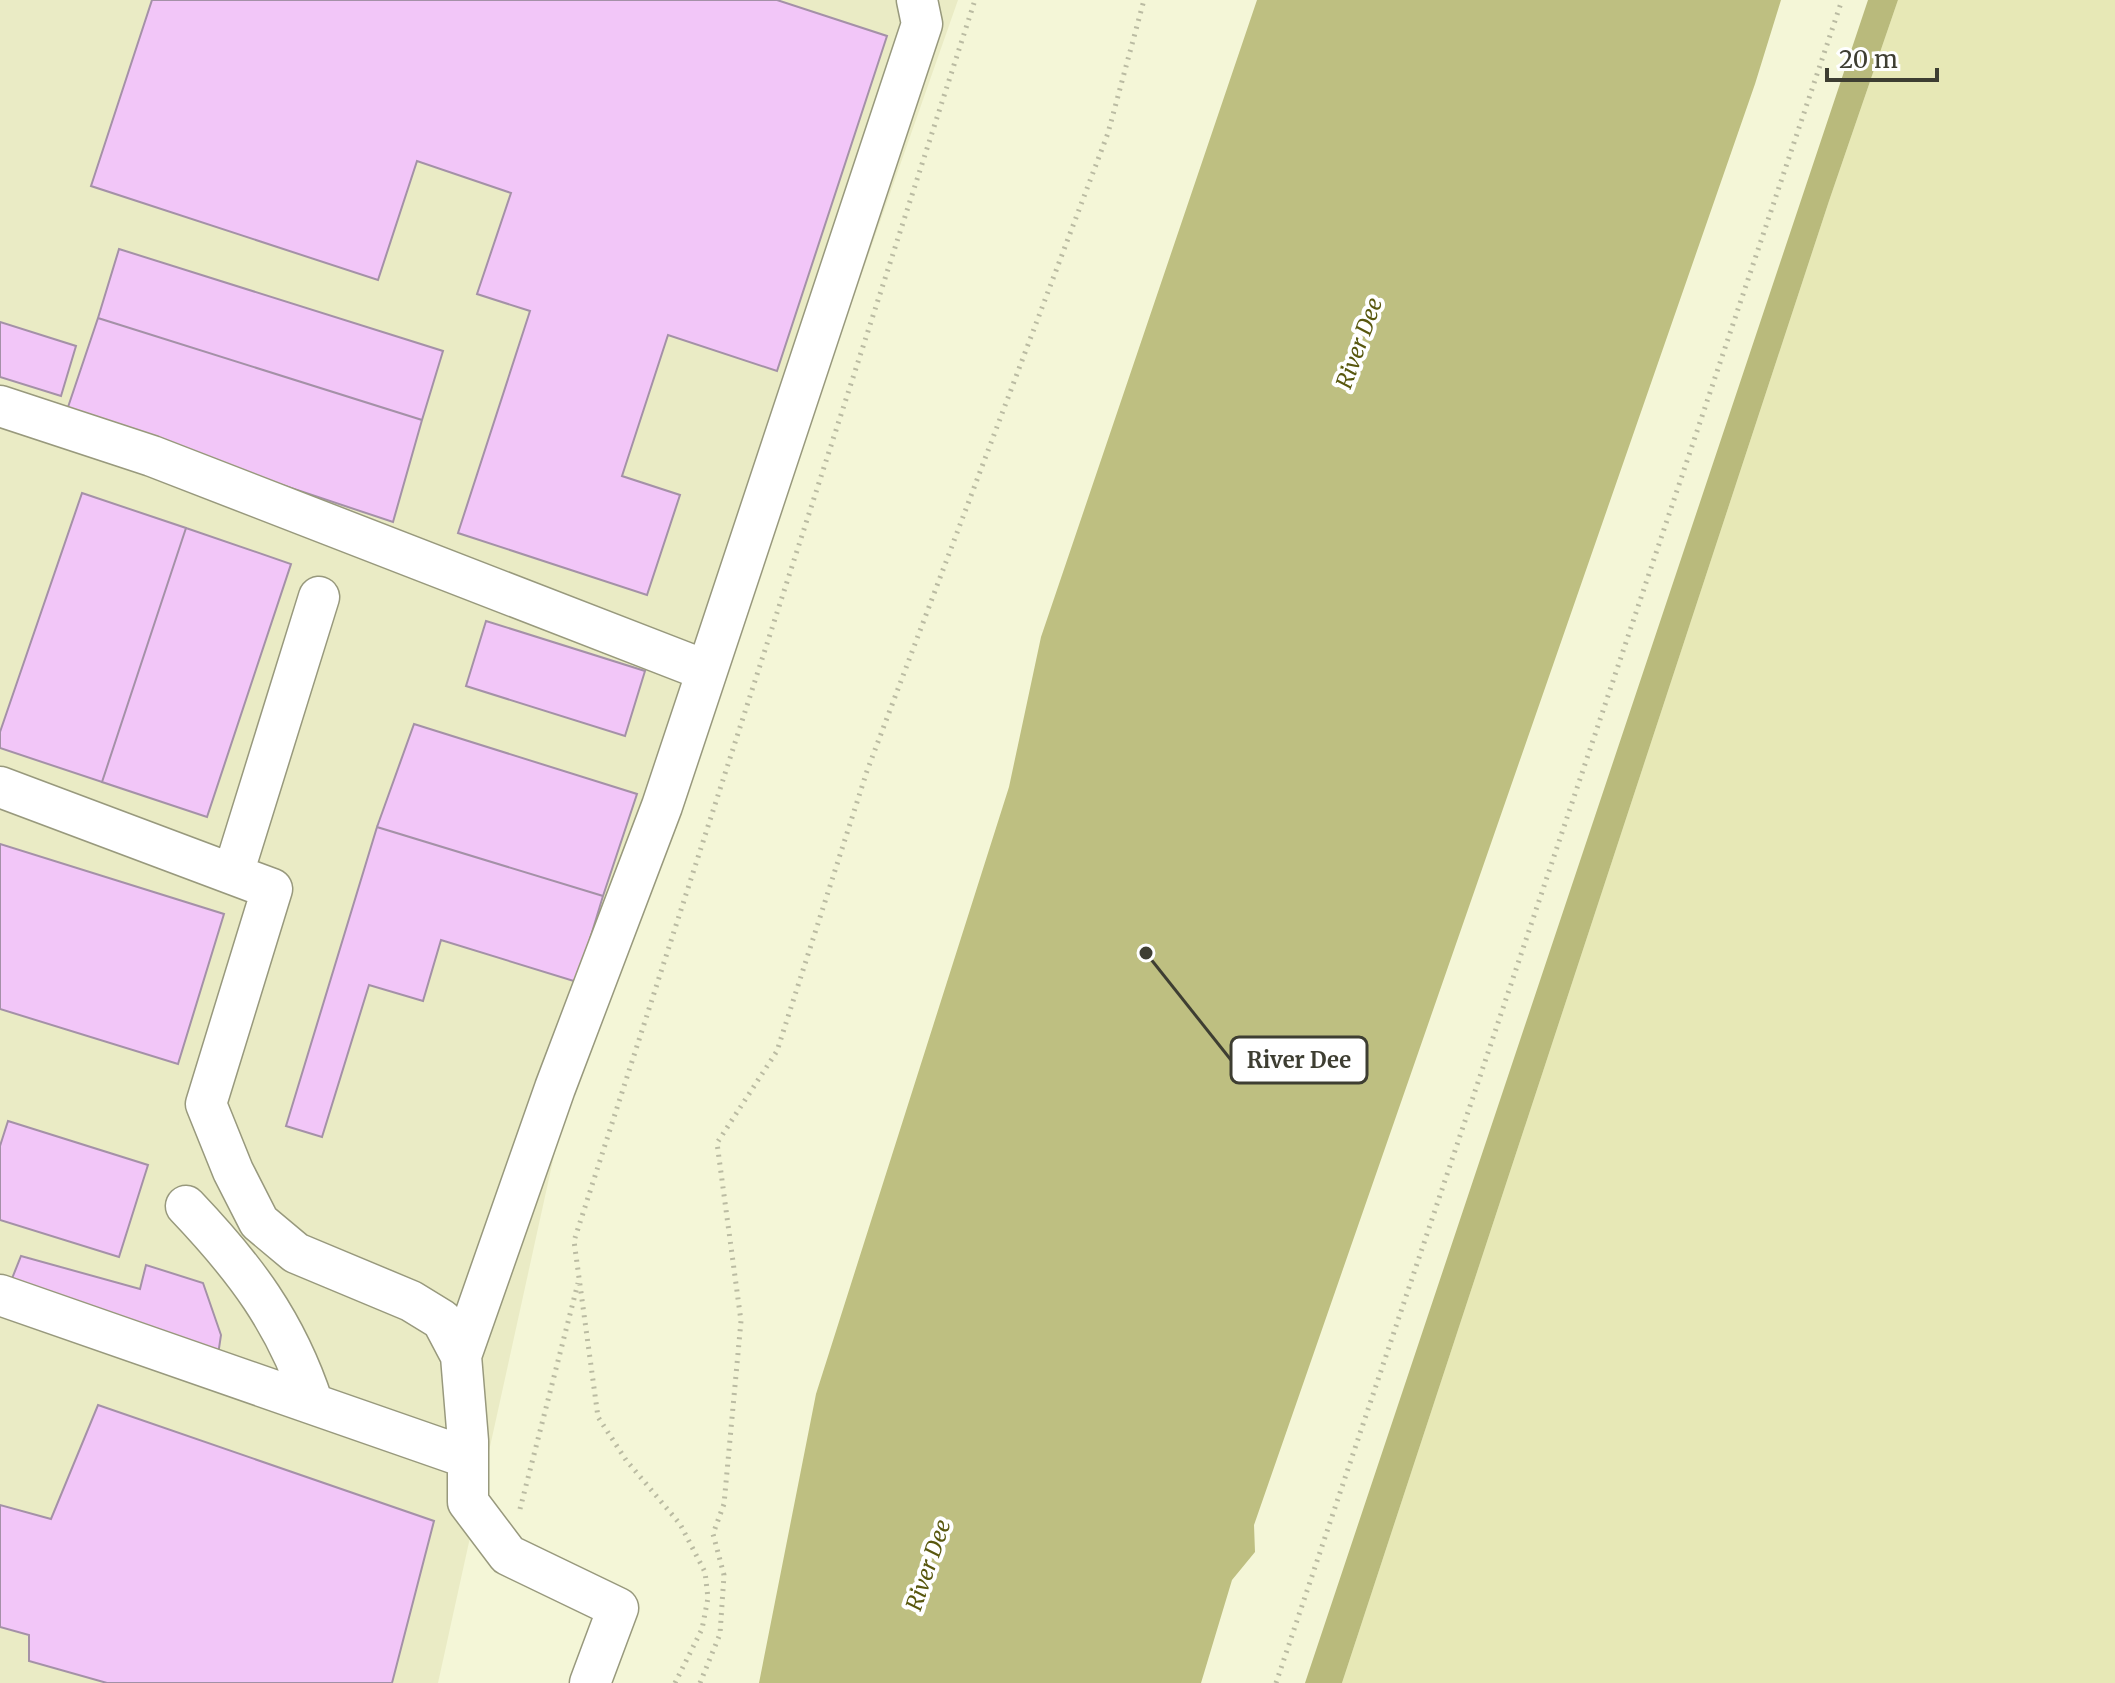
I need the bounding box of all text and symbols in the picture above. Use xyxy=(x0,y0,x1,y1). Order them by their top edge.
scale bar xyxy=(1827,32,1937,82)
text: 20 m xyxy=(1839,44,1898,75)
water label: River Dee xyxy=(1330,294,1388,392)
callout: River Dee xyxy=(1231,1037,1367,1083)
text: River Dee xyxy=(1247,1046,1351,1074)
water label: River Dee xyxy=(899,1516,957,1614)

